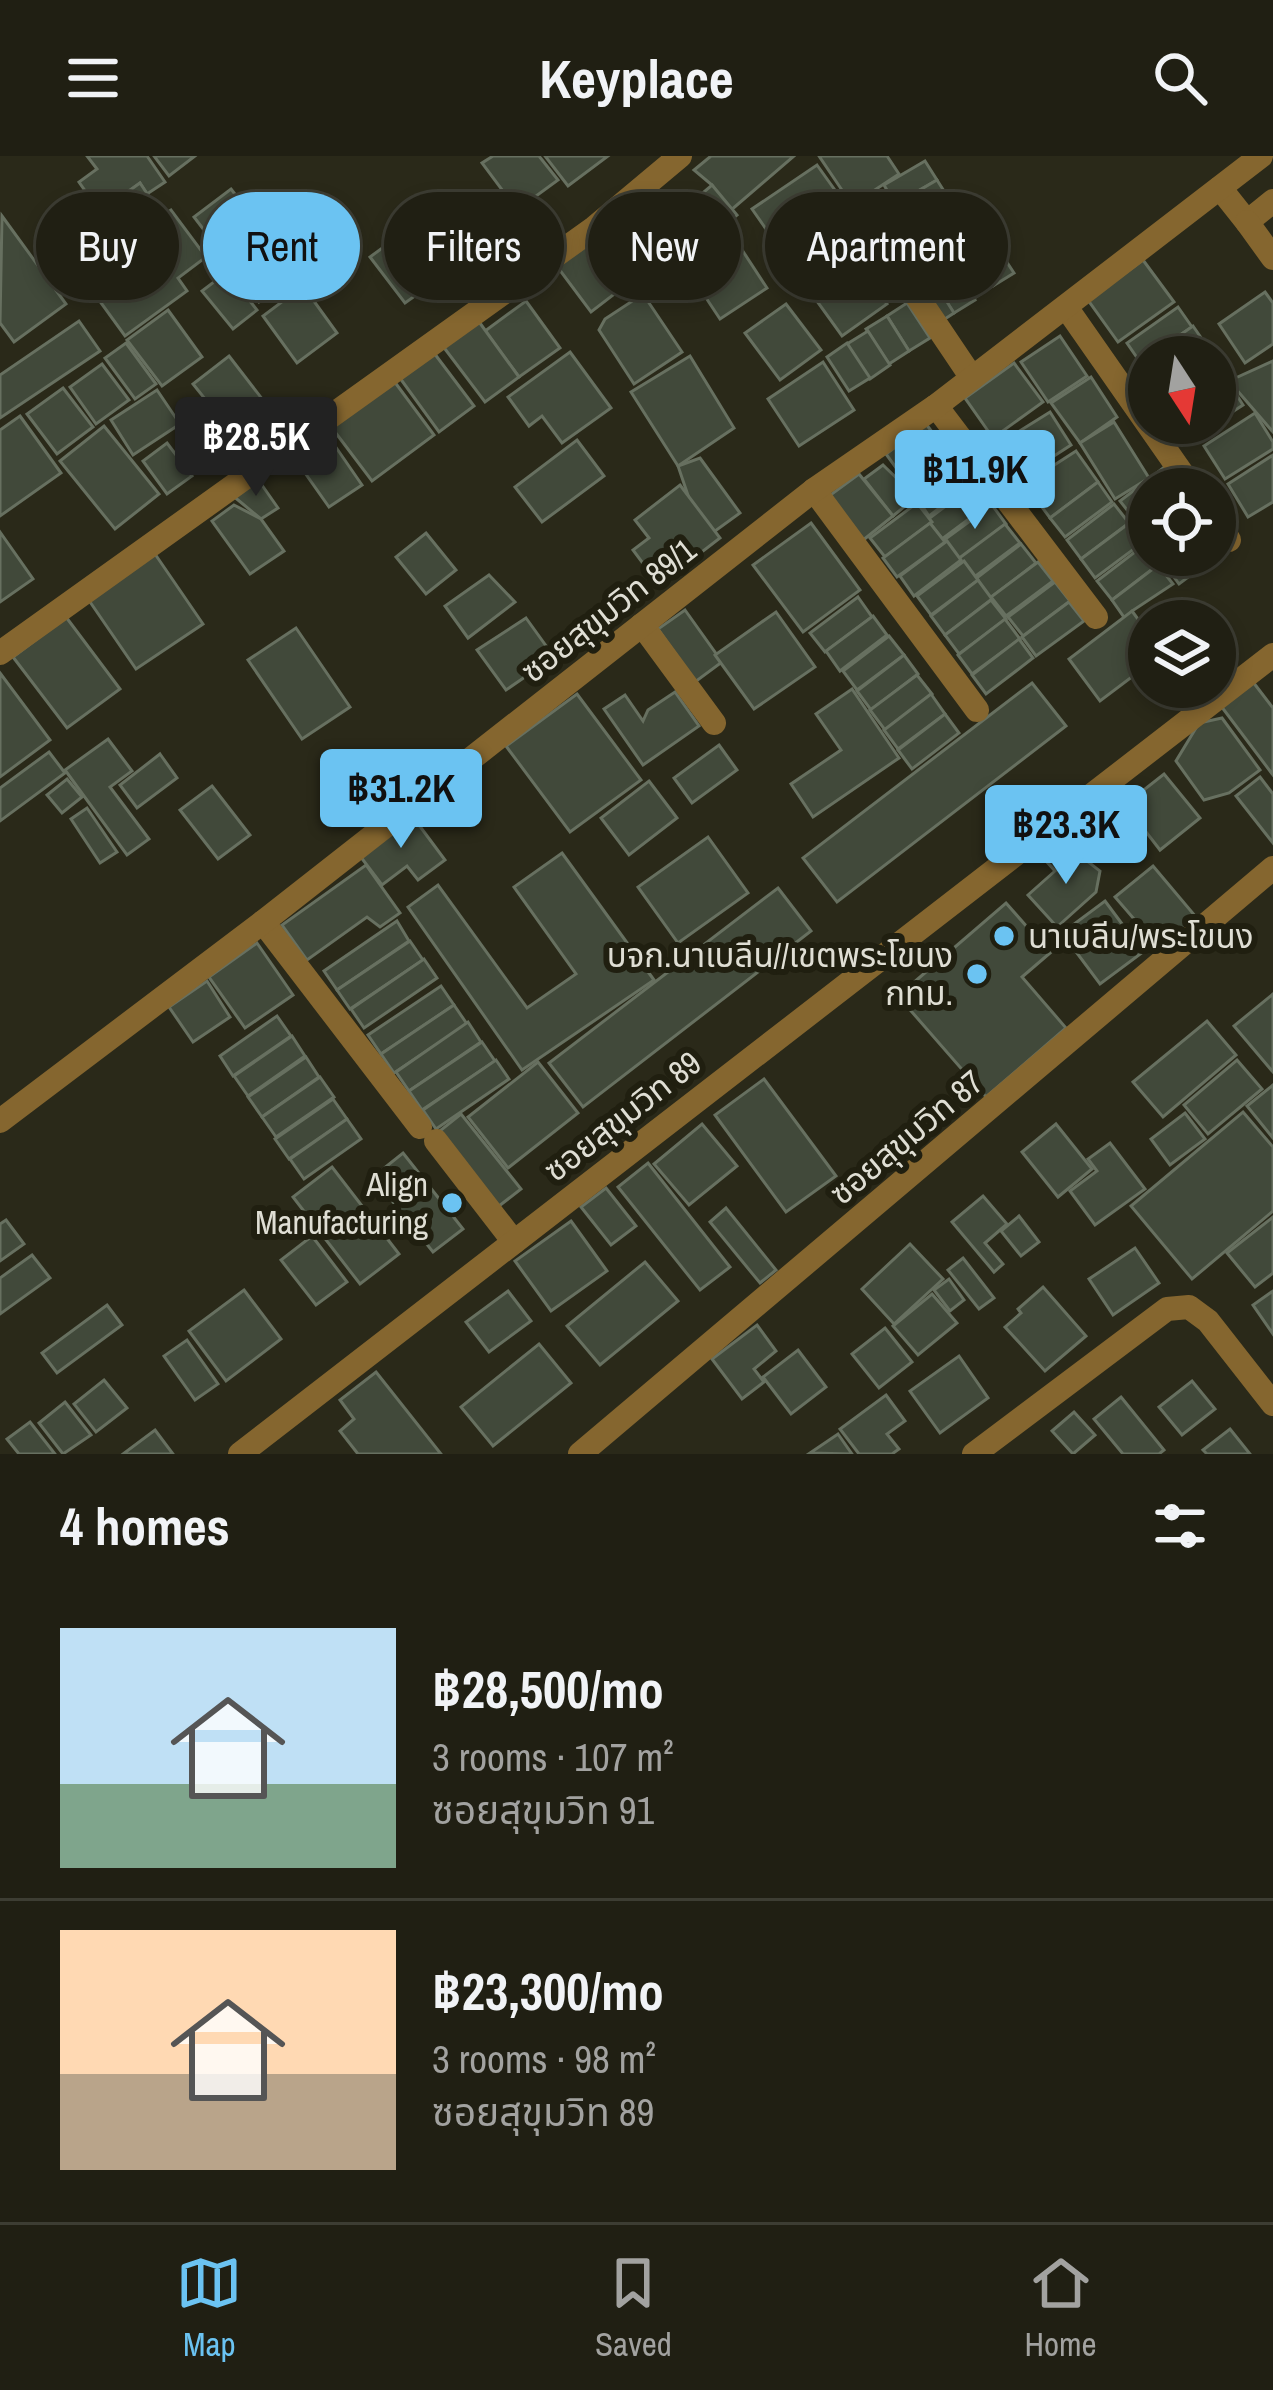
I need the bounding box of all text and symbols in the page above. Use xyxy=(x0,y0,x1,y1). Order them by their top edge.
text: Keyplace xyxy=(539,42,734,115)
icon: menu xyxy=(60,45,126,111)
icon: search xyxy=(1147,45,1213,111)
chip: Buy xyxy=(36,192,179,300)
chip: Rent xyxy=(203,192,360,300)
chip: Filters xyxy=(384,192,564,300)
chip: New xyxy=(588,192,741,300)
chip: Apartment xyxy=(765,192,1008,300)
north arrow xyxy=(1128,336,1236,444)
map controls xyxy=(1128,336,1236,708)
pin: ฿28.5K xyxy=(158,397,354,499)
text: ฿28.5K xyxy=(202,410,310,462)
pin: ฿11.9K xyxy=(877,430,1073,532)
text: ฿11.9K xyxy=(922,443,1028,495)
button: locate xyxy=(1128,468,1236,576)
street label: ซอยสุขุมวิท 89/1 xyxy=(511,528,705,692)
button: layers xyxy=(1128,600,1236,708)
pin: ฿31.2K xyxy=(303,749,499,851)
text: ฿31.2K xyxy=(347,762,455,814)
pin: ฿23.3K xyxy=(968,785,1164,887)
text: ฿23.3K xyxy=(1012,798,1120,850)
place label: นาเบลีน/พระโขนง xyxy=(1028,914,1254,958)
marker: นาเบลีน/พระโขนง xyxy=(991,923,1017,949)
place label: บจก.นาเบลีน//เขตพระโขนง กทม. xyxy=(607,933,953,1015)
marker: บจก.นาเบลีน//เขตพระโขนง กทม. xyxy=(964,961,990,987)
street label: ซอยสุขุมวิท 89 xyxy=(534,1041,710,1191)
street label: ซอยสุขุมวิท 87 xyxy=(820,1060,992,1214)
place label: Align Manufacturing xyxy=(255,1162,428,1244)
marker: Align Manufacturing xyxy=(439,1190,465,1216)
text: 4 homes xyxy=(60,1492,230,1561)
icon: filters xyxy=(1147,1493,1213,1559)
text: ฿28,500/mo xyxy=(432,1655,664,1724)
icon: home xyxy=(156,1676,300,1820)
text: 3 rooms · 107 m² xyxy=(432,1731,674,1783)
text: ซอยสุขุมวิท 91 xyxy=(432,1784,654,1836)
text: ฿23,300/mo xyxy=(432,1957,664,2026)
icon: home xyxy=(156,1978,300,2122)
text: 3 rooms · 98 m² xyxy=(432,2033,656,2085)
text: ซอยสุขุมวิท 89 xyxy=(432,2086,654,2138)
tab: Map xyxy=(176,2250,242,2366)
tab: Saved xyxy=(595,2250,672,2366)
tab: Home xyxy=(1024,2250,1097,2366)

